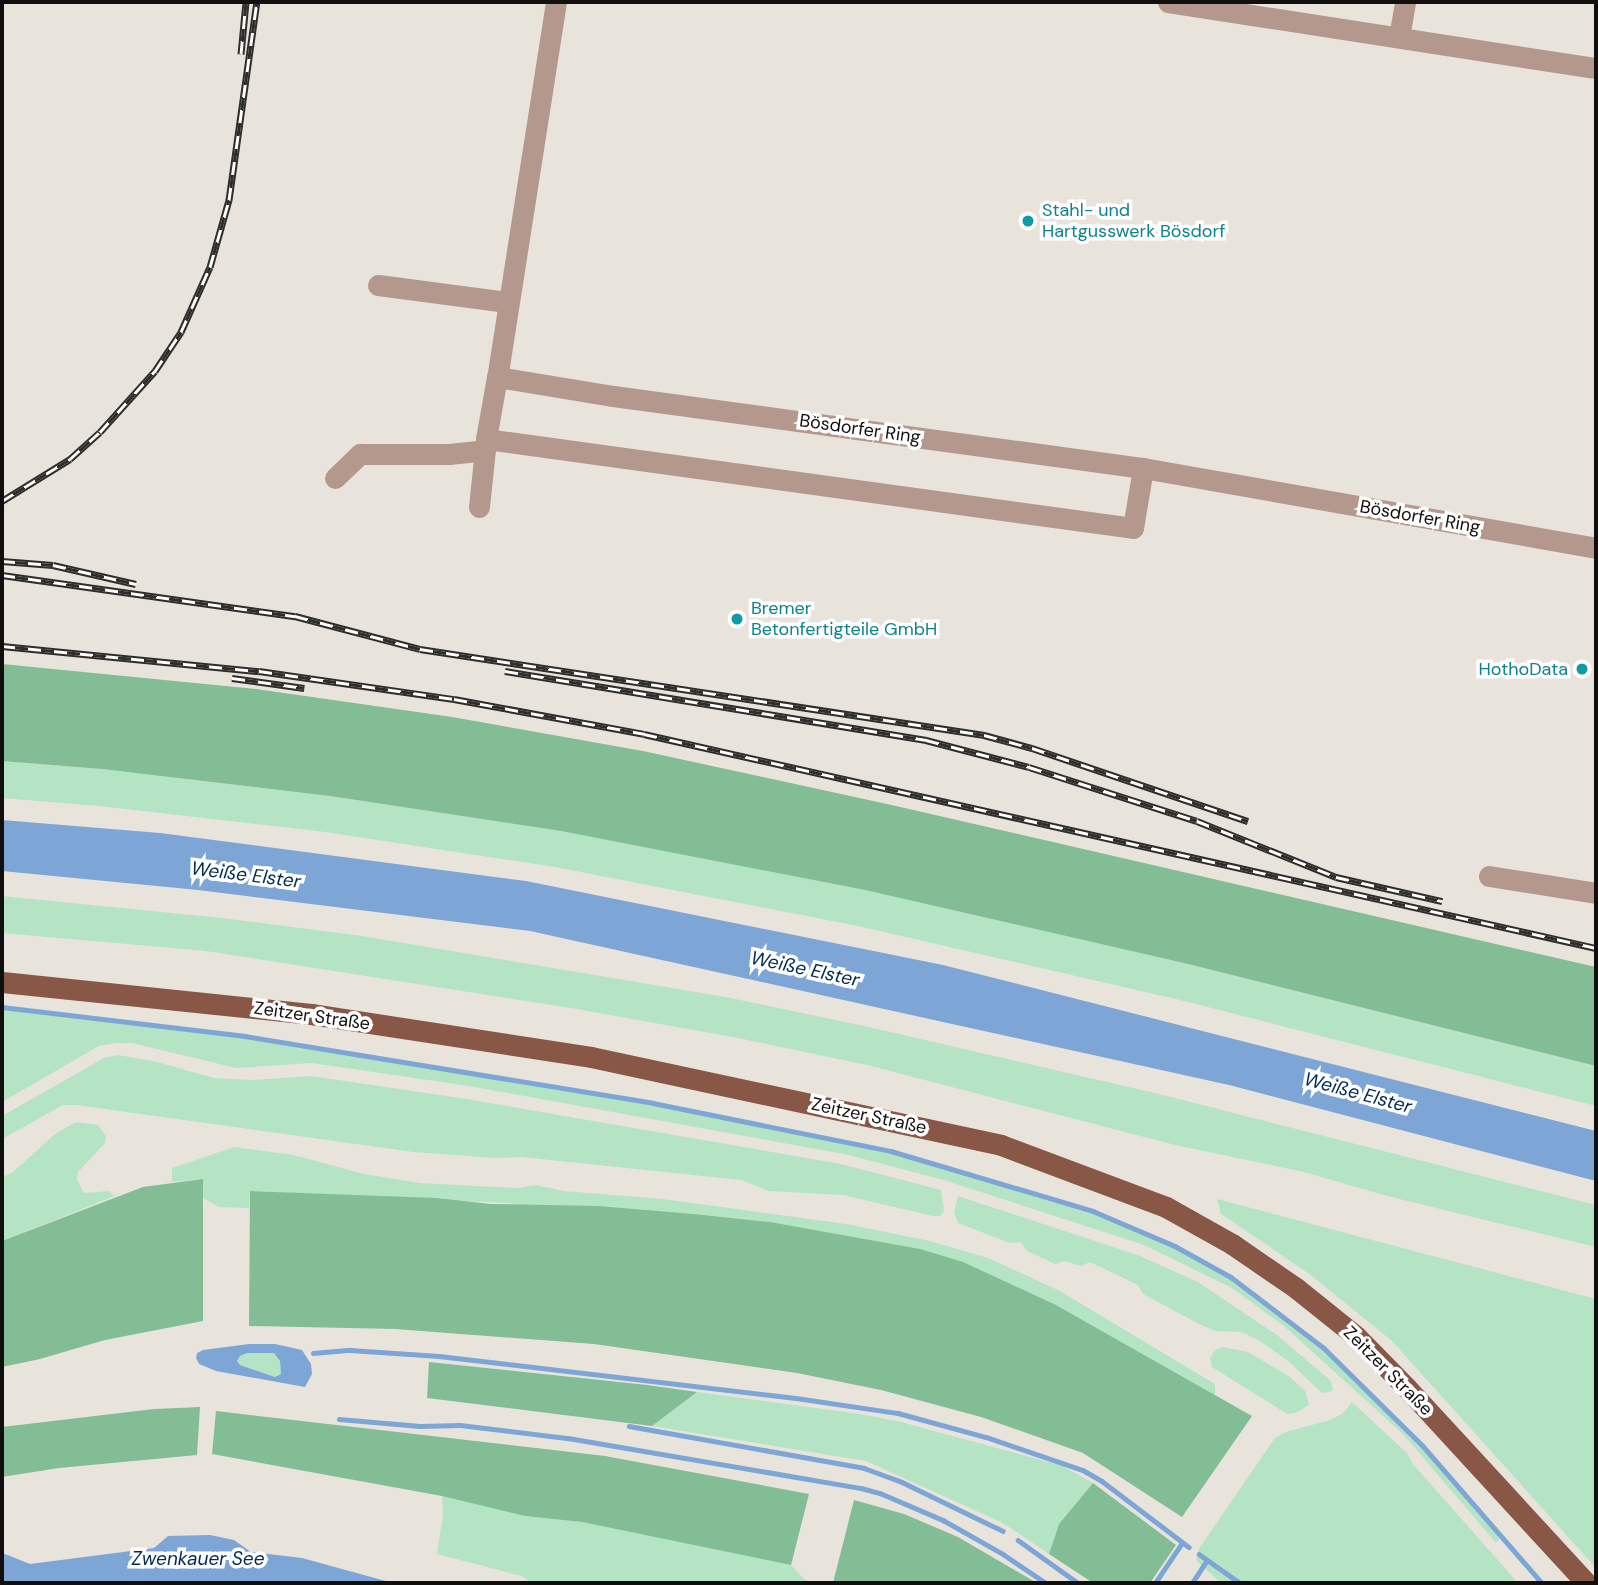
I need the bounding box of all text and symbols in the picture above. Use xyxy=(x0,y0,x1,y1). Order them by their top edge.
place label: Stahl- und Hartgusswerk Bösdorf xyxy=(1042,200,1225,242)
marker: Stahl- und Hartgusswerk Bösdorf xyxy=(1020,213,1036,229)
street label: Bösdorfer Ring xyxy=(798,410,922,448)
street label: Bösdorfer Ring xyxy=(1358,496,1482,538)
place label: Bremer Betonfertigteile GmbH xyxy=(751,598,937,640)
marker: Bremer Betonfertigteile GmbH xyxy=(729,611,745,627)
place label: HothoData xyxy=(1479,658,1568,680)
marker: HothoData xyxy=(1574,661,1590,677)
water label: Weiße Elster xyxy=(190,857,302,893)
water label: Weiße Elster xyxy=(749,946,861,992)
street label: Zeitzer Straße xyxy=(253,997,371,1035)
water label: Weiße Elster xyxy=(1302,1068,1414,1118)
street label: Zeitzer Straße xyxy=(809,1093,929,1139)
street label: Zeitzer Straße xyxy=(1339,1322,1437,1420)
water label: Zwenkauer See xyxy=(132,1548,264,1570)

